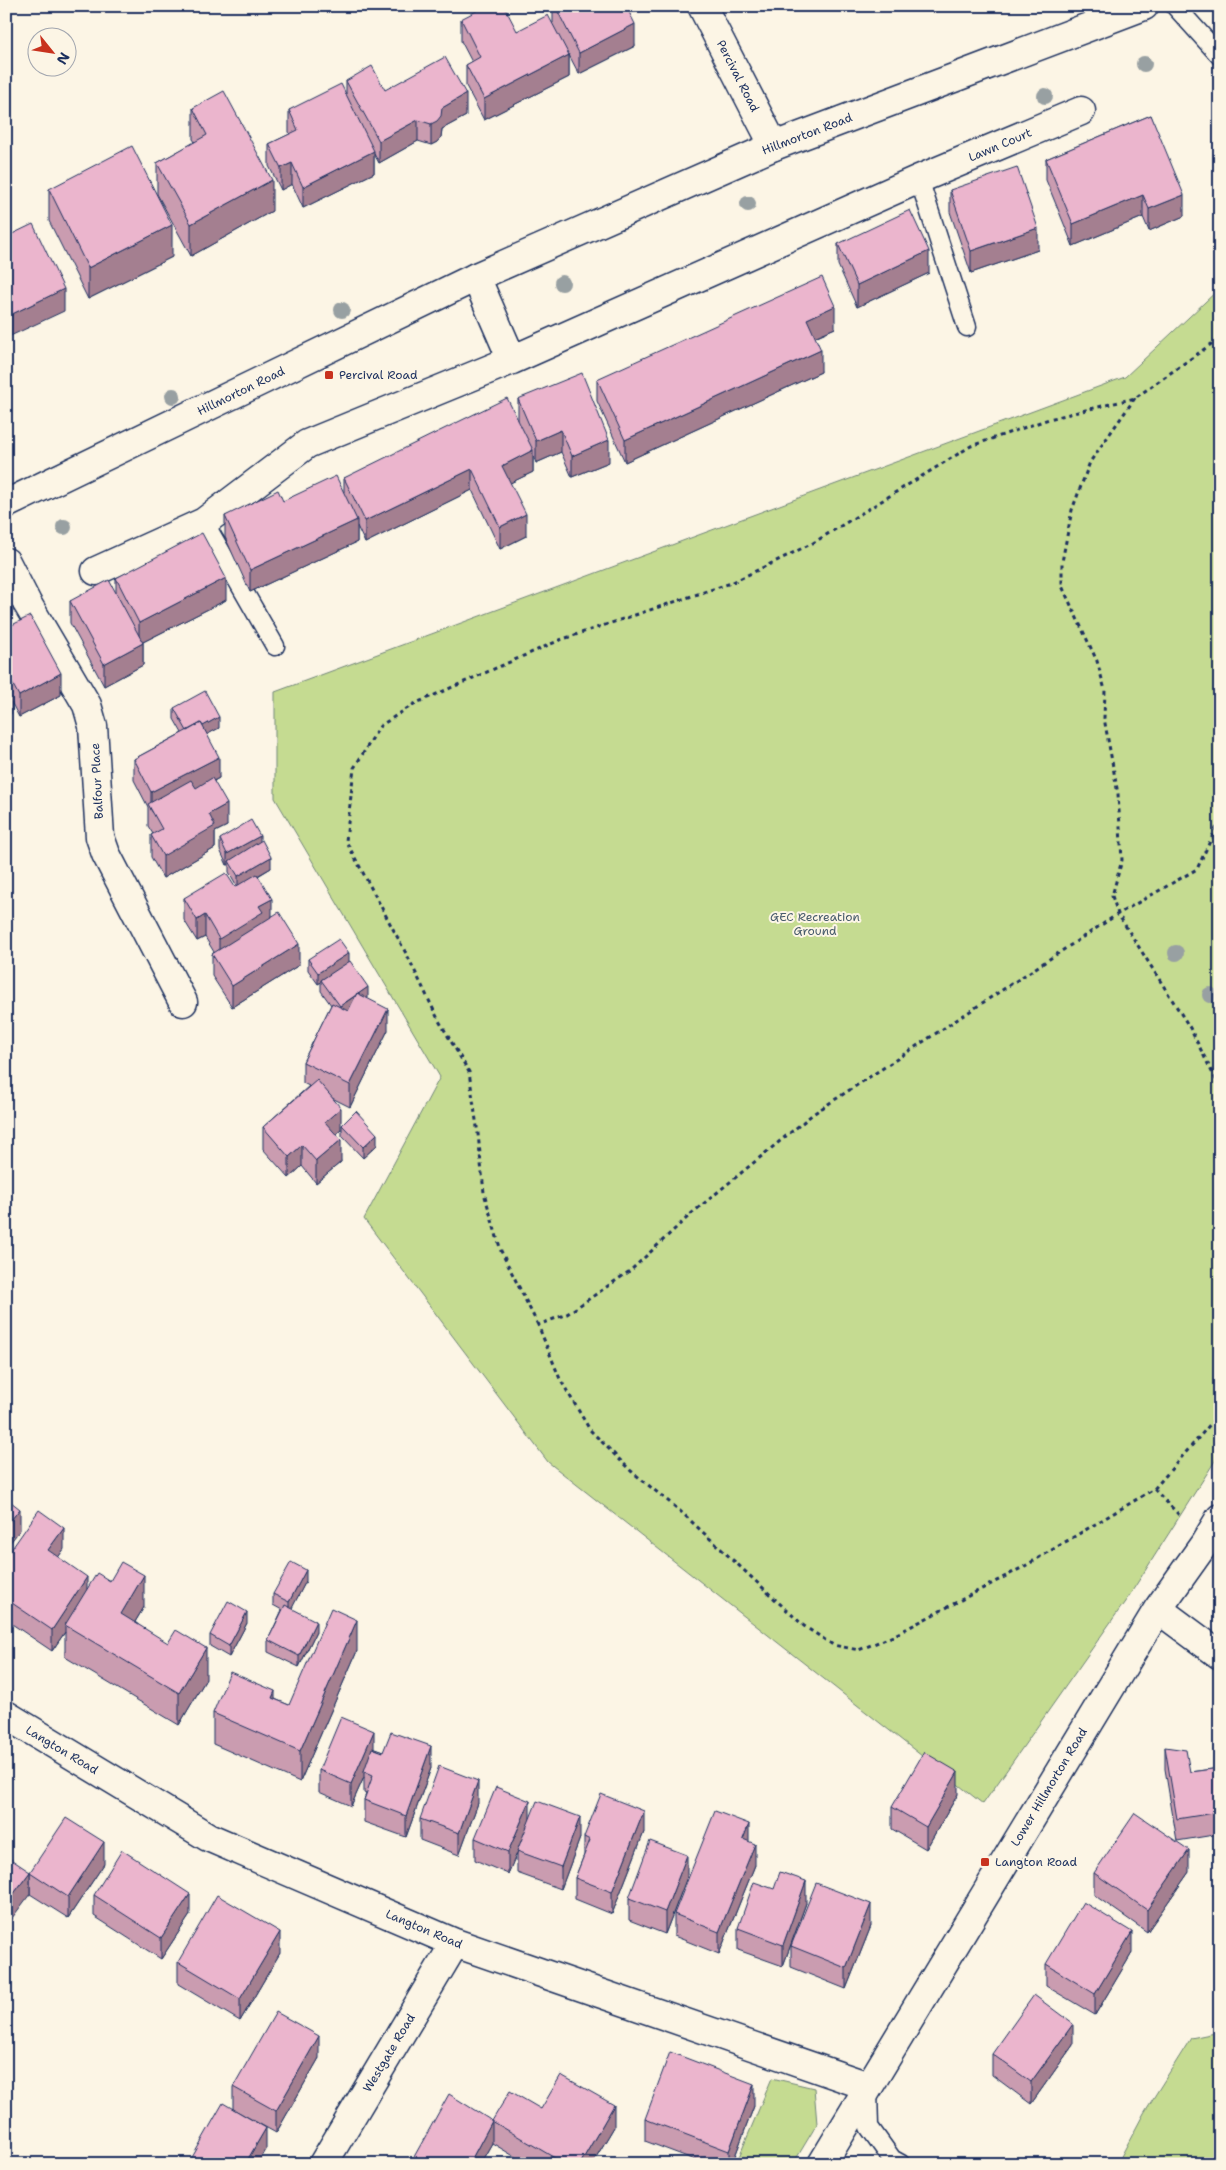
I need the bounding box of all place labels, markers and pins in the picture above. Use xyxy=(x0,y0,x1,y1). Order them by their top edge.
place label: Percival Road xyxy=(339,367,418,383)
marker: Percival Road xyxy=(323,369,335,381)
place label: Langton Road xyxy=(995,1854,1077,1870)
marker: Langton Road xyxy=(979,1856,991,1868)

